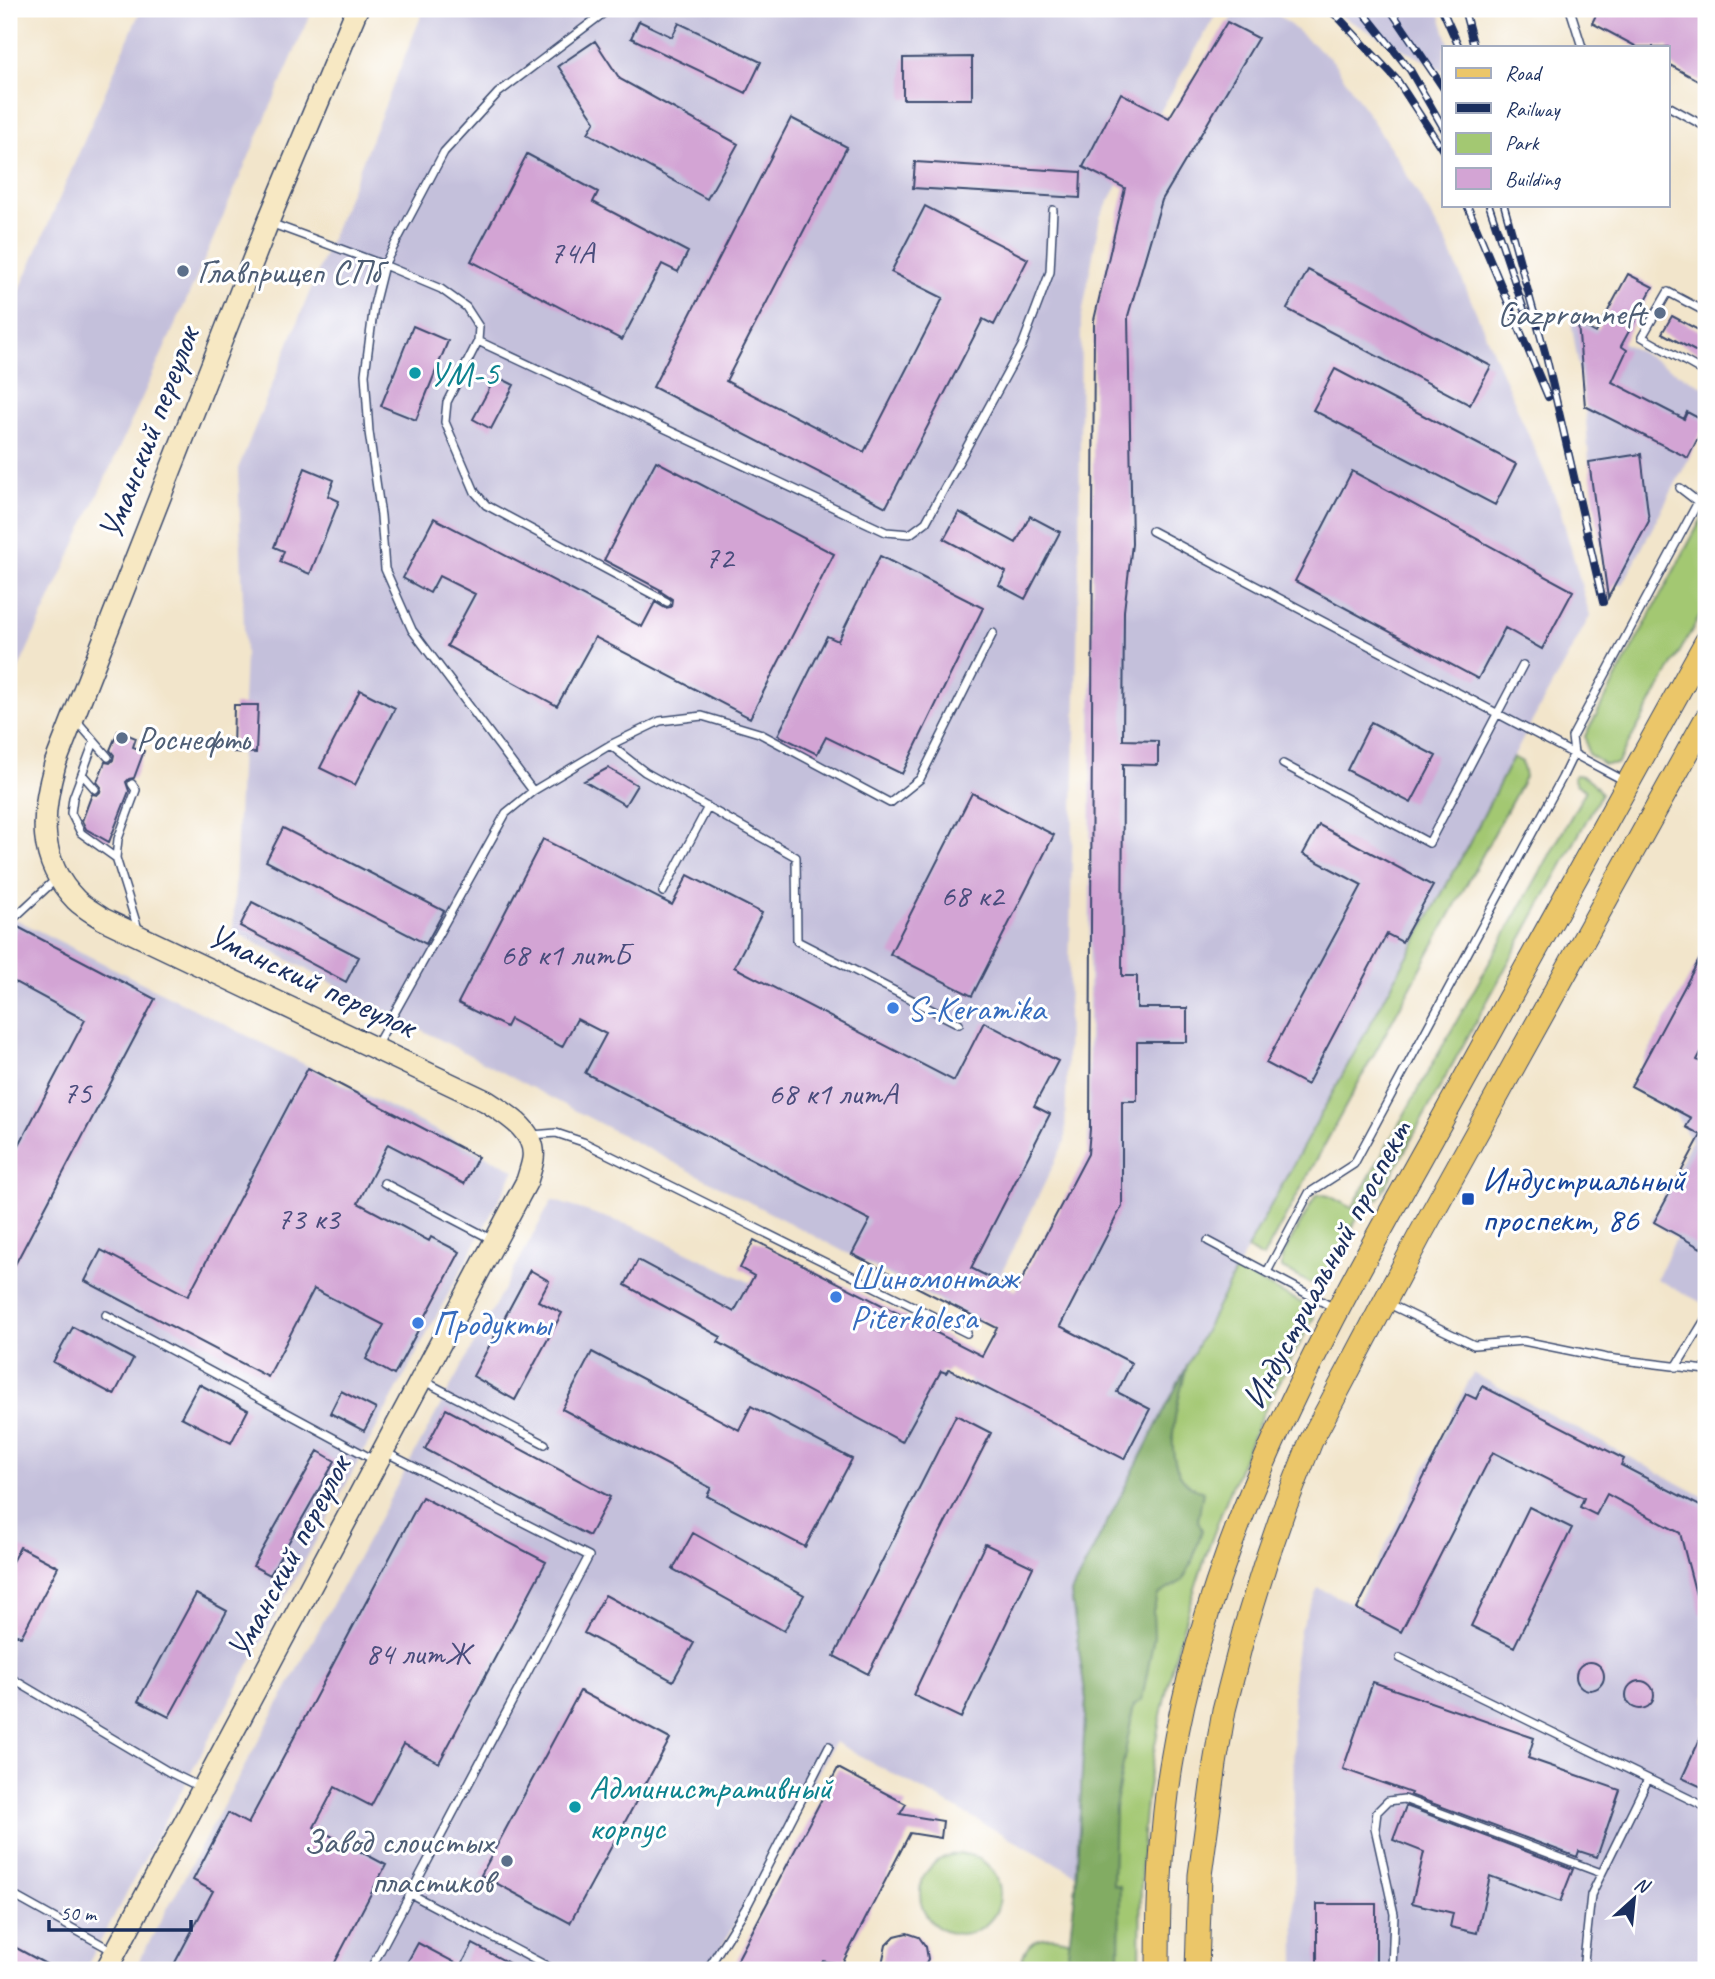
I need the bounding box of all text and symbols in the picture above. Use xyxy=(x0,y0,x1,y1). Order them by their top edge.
legend xyxy=(1442,46,1670,206)
text: Road xyxy=(1505,60,1544,86)
text: Railway xyxy=(1505,96,1561,122)
text: Park xyxy=(1505,130,1540,156)
text: Building xyxy=(1505,166,1562,192)
house number: 74А xyxy=(550,232,596,273)
place label: Главприцеп СПб xyxy=(197,249,390,294)
marker: Главприцеп СПб xyxy=(175,263,191,279)
place label: Gazpromneft xyxy=(1497,291,1650,336)
marker: Gazpromneft xyxy=(1652,305,1668,321)
street label: Уманский переулок xyxy=(87,318,211,546)
place label: УМ-5 xyxy=(429,351,501,396)
marker: УМ-5 xyxy=(407,365,423,381)
house number: 72 xyxy=(705,537,736,578)
place label: Роснефть xyxy=(136,716,252,761)
marker: Роснефть xyxy=(114,730,130,746)
house number: 68 к2 xyxy=(941,875,1006,916)
street label: Уманский переулок xyxy=(201,913,426,1050)
house number: 68 к1 литБ xyxy=(500,934,634,975)
place label: S-Keramika xyxy=(907,986,1048,1031)
marker: S-Keramika xyxy=(885,1000,901,1016)
house number: 75 xyxy=(63,1072,93,1113)
house number: 68 к1 литА xyxy=(768,1073,900,1114)
street label: Индустриальный проспект xyxy=(1231,1110,1422,1417)
place label: Индустриальный проспект, 86 xyxy=(1482,1157,1688,1242)
marker: Индустриальный проспект, 86 xyxy=(1460,1191,1476,1207)
house number: 73 к3 xyxy=(277,1198,342,1239)
place label: Шиномонтаж Piterkolesa xyxy=(850,1255,1020,1340)
marker: Шиномонтаж Piterkolesa xyxy=(828,1289,844,1305)
place label: Продукты xyxy=(432,1301,553,1346)
marker: Продукты xyxy=(410,1315,426,1331)
street label: Уманский переулок xyxy=(216,1445,362,1667)
house number: 84 литЖ xyxy=(365,1633,475,1674)
place label: Административный корпус xyxy=(589,1765,835,1850)
marker: Административный корпус xyxy=(567,1799,583,1815)
place label: Завод слоистых пластиков xyxy=(303,1819,499,1904)
marker: Завод слоистых пластиков xyxy=(499,1853,515,1869)
north arrow xyxy=(1600,1864,1670,1934)
text: N xyxy=(1631,1871,1655,1900)
scale bar xyxy=(49,1888,191,1932)
text: 50 m xyxy=(60,1900,98,1926)

